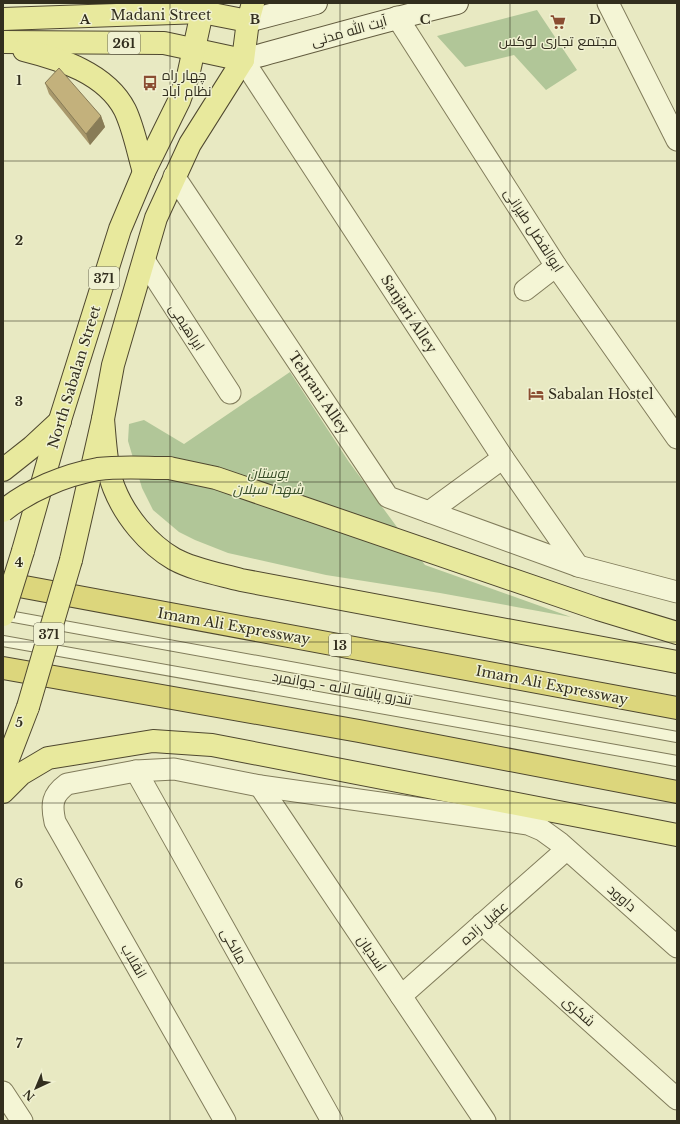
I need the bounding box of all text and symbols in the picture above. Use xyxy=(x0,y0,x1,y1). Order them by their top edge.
street label: Madani Street xyxy=(111,6,212,24)
text: A xyxy=(79,11,91,28)
text: B xyxy=(250,11,260,28)
text: C xyxy=(420,11,431,28)
text: D xyxy=(589,11,601,28)
street label: آیت الله مدنی xyxy=(309,12,389,50)
supermarket icon: مجتمع تجاری لوکس xyxy=(549,13,567,31)
road number: 261 xyxy=(108,32,140,54)
place label: مجتمع تجاری لوکس xyxy=(499,32,617,50)
place label: چهار راه نظام آباد xyxy=(162,66,212,101)
text: 1 xyxy=(16,72,22,89)
bus stop icon: چهار راه نظام آباد xyxy=(141,74,159,92)
street label: ابوالفضل طیرانی xyxy=(500,185,568,275)
text: 2 xyxy=(15,232,23,249)
road number: 371 xyxy=(89,267,119,289)
street label: Sanjari Alley xyxy=(377,271,441,357)
street label: ابراهیمی xyxy=(165,300,209,354)
street label: North Sabalan Street xyxy=(44,303,105,451)
street label: Tehrani Alley xyxy=(285,348,353,438)
hotel icon: Sabalan Hostel xyxy=(527,385,545,403)
place label: Sabalan Hostel xyxy=(548,385,654,403)
text: 3 xyxy=(15,393,23,410)
park label: بوستان شهدا سبلان xyxy=(233,464,304,498)
text: 4 xyxy=(15,554,24,571)
street label: Imam Ali Expressway xyxy=(156,604,312,648)
road number: 371 xyxy=(34,623,64,645)
road number: 13 xyxy=(329,634,351,656)
street label: Imam Ali Expressway xyxy=(474,661,630,709)
street label: تندرو پایانه لاله - جوانمرد xyxy=(271,667,413,710)
text: 5 xyxy=(15,714,23,731)
text: 6 xyxy=(15,875,24,892)
street label: داوود xyxy=(604,881,640,915)
street label: عقیل زاده xyxy=(456,897,512,949)
street label: مالکی xyxy=(217,925,251,967)
street label: اسدیان xyxy=(353,931,391,975)
street label: انقلاب xyxy=(117,941,151,981)
street label: شکری xyxy=(559,992,599,1030)
text: 7 xyxy=(16,1035,23,1052)
north arrow xyxy=(16,1068,56,1108)
text: N xyxy=(20,1086,38,1104)

